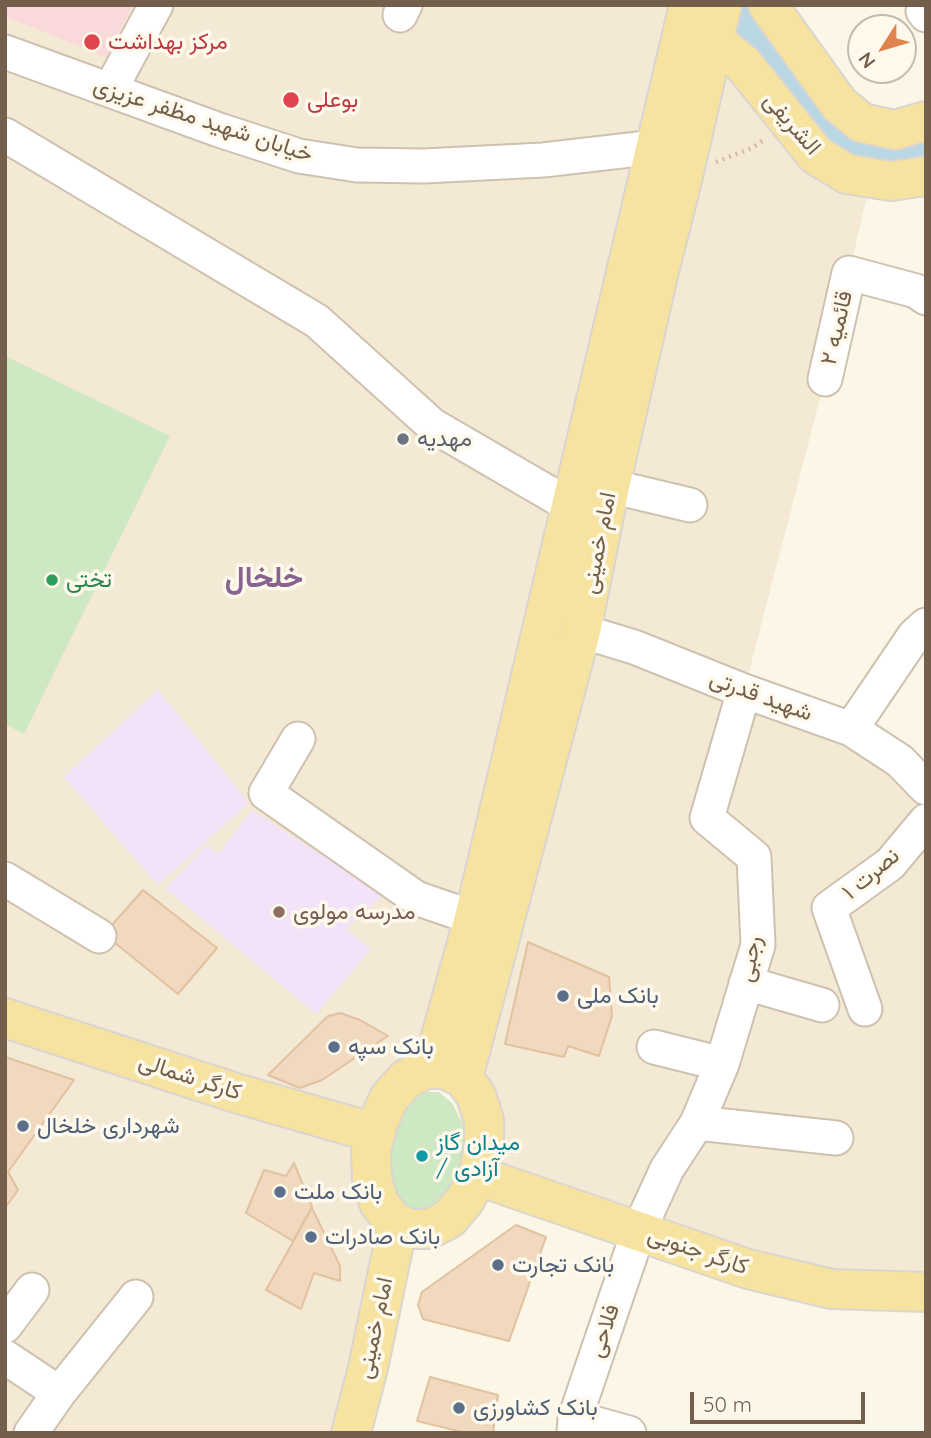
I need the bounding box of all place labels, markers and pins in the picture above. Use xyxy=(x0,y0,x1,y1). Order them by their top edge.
place label: مرکز بهداشت xyxy=(108,28,228,56)
marker: مرکز بهداشت xyxy=(82,32,102,52)
place label: بوعلی xyxy=(307,86,358,114)
marker: بوعلی xyxy=(281,90,301,110)
place label: مهدیه xyxy=(417,425,472,453)
marker: مهدیه xyxy=(395,431,411,447)
place label: تختی xyxy=(66,566,112,594)
marker: تختی xyxy=(44,572,60,588)
place label: مدرسه مولوی xyxy=(293,898,415,926)
marker: مدرسه مولوی xyxy=(271,904,287,920)
place label: بانک ملی xyxy=(577,982,659,1010)
marker: بانک ملی xyxy=(555,988,571,1004)
place label: بانک سپه xyxy=(348,1033,434,1061)
marker: بانک سپه xyxy=(326,1039,342,1055)
place label: شهرداری خلخال xyxy=(37,1112,180,1140)
marker: شهرداری خلخال xyxy=(15,1118,31,1134)
place label: میدان گاز / آزادی xyxy=(436,1129,520,1183)
marker: میدان گاز / آزادی xyxy=(414,1148,430,1164)
place label: بانک ملت xyxy=(294,1178,382,1206)
marker: بانک ملت xyxy=(272,1184,288,1200)
place label: بانک صادرات xyxy=(325,1223,440,1251)
marker: بانک صادرات xyxy=(303,1229,319,1245)
place label: بانک تجارت xyxy=(512,1251,614,1279)
marker: بانک تجارت xyxy=(490,1257,506,1273)
place label: بانک کشاورزی xyxy=(473,1394,598,1422)
marker: بانک کشاورزی xyxy=(451,1400,467,1416)

